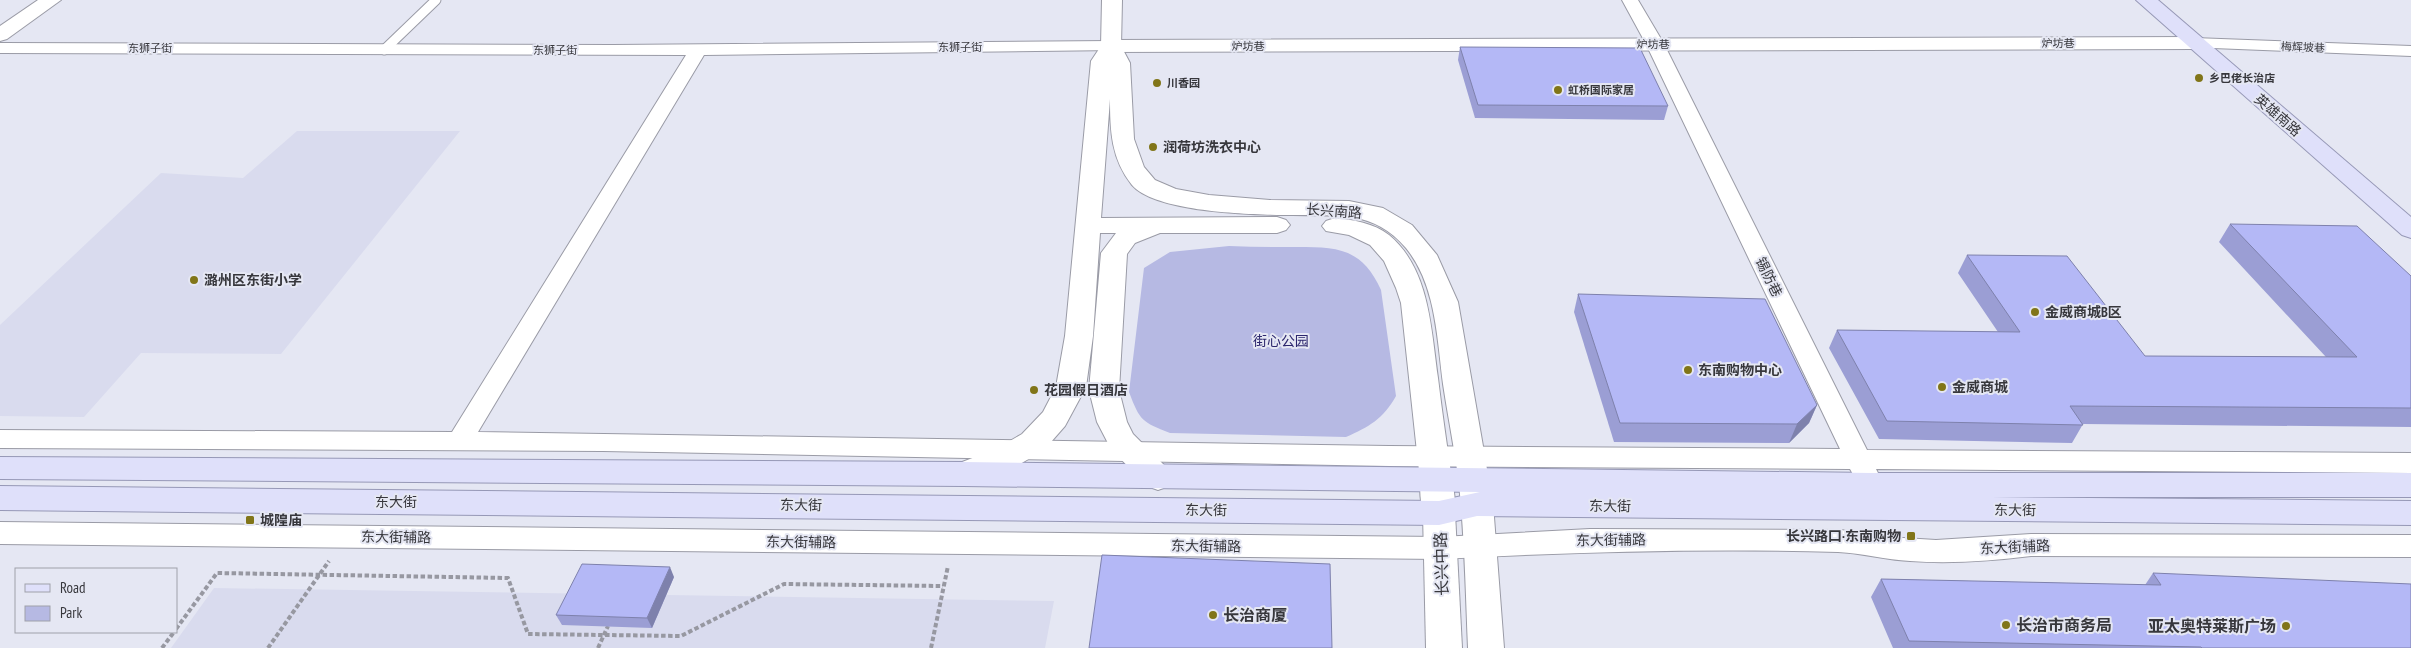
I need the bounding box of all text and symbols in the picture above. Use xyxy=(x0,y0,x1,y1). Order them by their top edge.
street label: 炉坊巷 xyxy=(2042,36,2075,50)
street label: 炉坊巷 xyxy=(1637,37,1670,51)
street label: 炉坊巷 xyxy=(1232,39,1265,53)
street label: 梅辉坡巷 xyxy=(2281,39,2325,55)
street label: 东狮子街 xyxy=(938,40,982,54)
street label: 东狮子街 xyxy=(128,41,172,55)
street label: 东狮子街 xyxy=(533,43,577,57)
place label: 乡巴佬长治店 xyxy=(2209,71,2275,85)
marker: 乡巴佬长治店 xyxy=(2193,72,2205,84)
place label: 川香园 xyxy=(1167,76,1200,90)
marker: 川香园 xyxy=(1151,77,1163,89)
place label: 虹桥国际家居 xyxy=(1568,83,1634,97)
marker: 虹桥国际家居 xyxy=(1552,84,1564,96)
street label: 英雄南路 xyxy=(2251,90,2305,140)
place label: 润荷坊洗衣中心 xyxy=(1163,138,1261,156)
marker: 润荷坊洗衣中心 xyxy=(1147,141,1159,153)
street label: 长兴南路 xyxy=(1305,200,1363,222)
street label: 锡防巷 xyxy=(1752,254,1786,300)
place label: 潞州区东街小学 xyxy=(204,271,302,289)
marker: 潞州区东街小学 xyxy=(188,274,200,286)
place label: 金威商城B区 xyxy=(2045,303,2122,321)
marker: 金威商城B区 xyxy=(2029,306,2041,318)
park label: 街心公园 xyxy=(1253,332,1309,350)
place label: 东南购物中心 xyxy=(1698,361,1782,379)
marker: 东南购物中心 xyxy=(1682,364,1694,376)
place label: 金威商城 xyxy=(1952,378,2008,396)
place label: 花园假日酒店 xyxy=(1044,381,1128,399)
marker: 金威商城 xyxy=(1936,381,1948,393)
marker: 花园假日酒店 xyxy=(1028,384,1040,396)
street label: 东大街 xyxy=(375,493,417,511)
street label: 东大街 xyxy=(780,496,822,514)
street label: 东大街 xyxy=(1589,497,1631,515)
street label: 东大街 xyxy=(1185,501,1227,519)
street label: 东大街 xyxy=(1994,501,2036,519)
place label: 城隍庙 xyxy=(260,511,302,529)
marker: 城隍庙 xyxy=(244,514,256,526)
street label: 东大街辅路 xyxy=(361,527,431,547)
place label: 长兴路口·东南购物 xyxy=(1786,527,1901,545)
street label: 东大街辅路 xyxy=(1576,530,1646,550)
marker: 长兴路口·东南购物 xyxy=(1905,530,1917,542)
street label: 东大街辅路 xyxy=(766,532,836,552)
street label: 长兴中路 xyxy=(1430,532,1452,596)
street label: 东大街辅路 xyxy=(1171,536,1241,556)
street label: 东大街辅路 xyxy=(1980,536,2050,558)
legend xyxy=(15,568,178,633)
text: Road xyxy=(60,578,86,597)
text: Park xyxy=(60,603,82,622)
place label: 长治商厦 xyxy=(1223,605,1287,625)
marker: 长治商厦 xyxy=(1207,609,1219,621)
place label: 长治市商务局 xyxy=(2016,615,2112,635)
place label: 亚太奥特莱斯广场 xyxy=(2148,616,2276,636)
marker: 长治市商务局 xyxy=(2000,619,2012,631)
marker: 亚太奥特莱斯广场 xyxy=(2280,620,2292,632)

